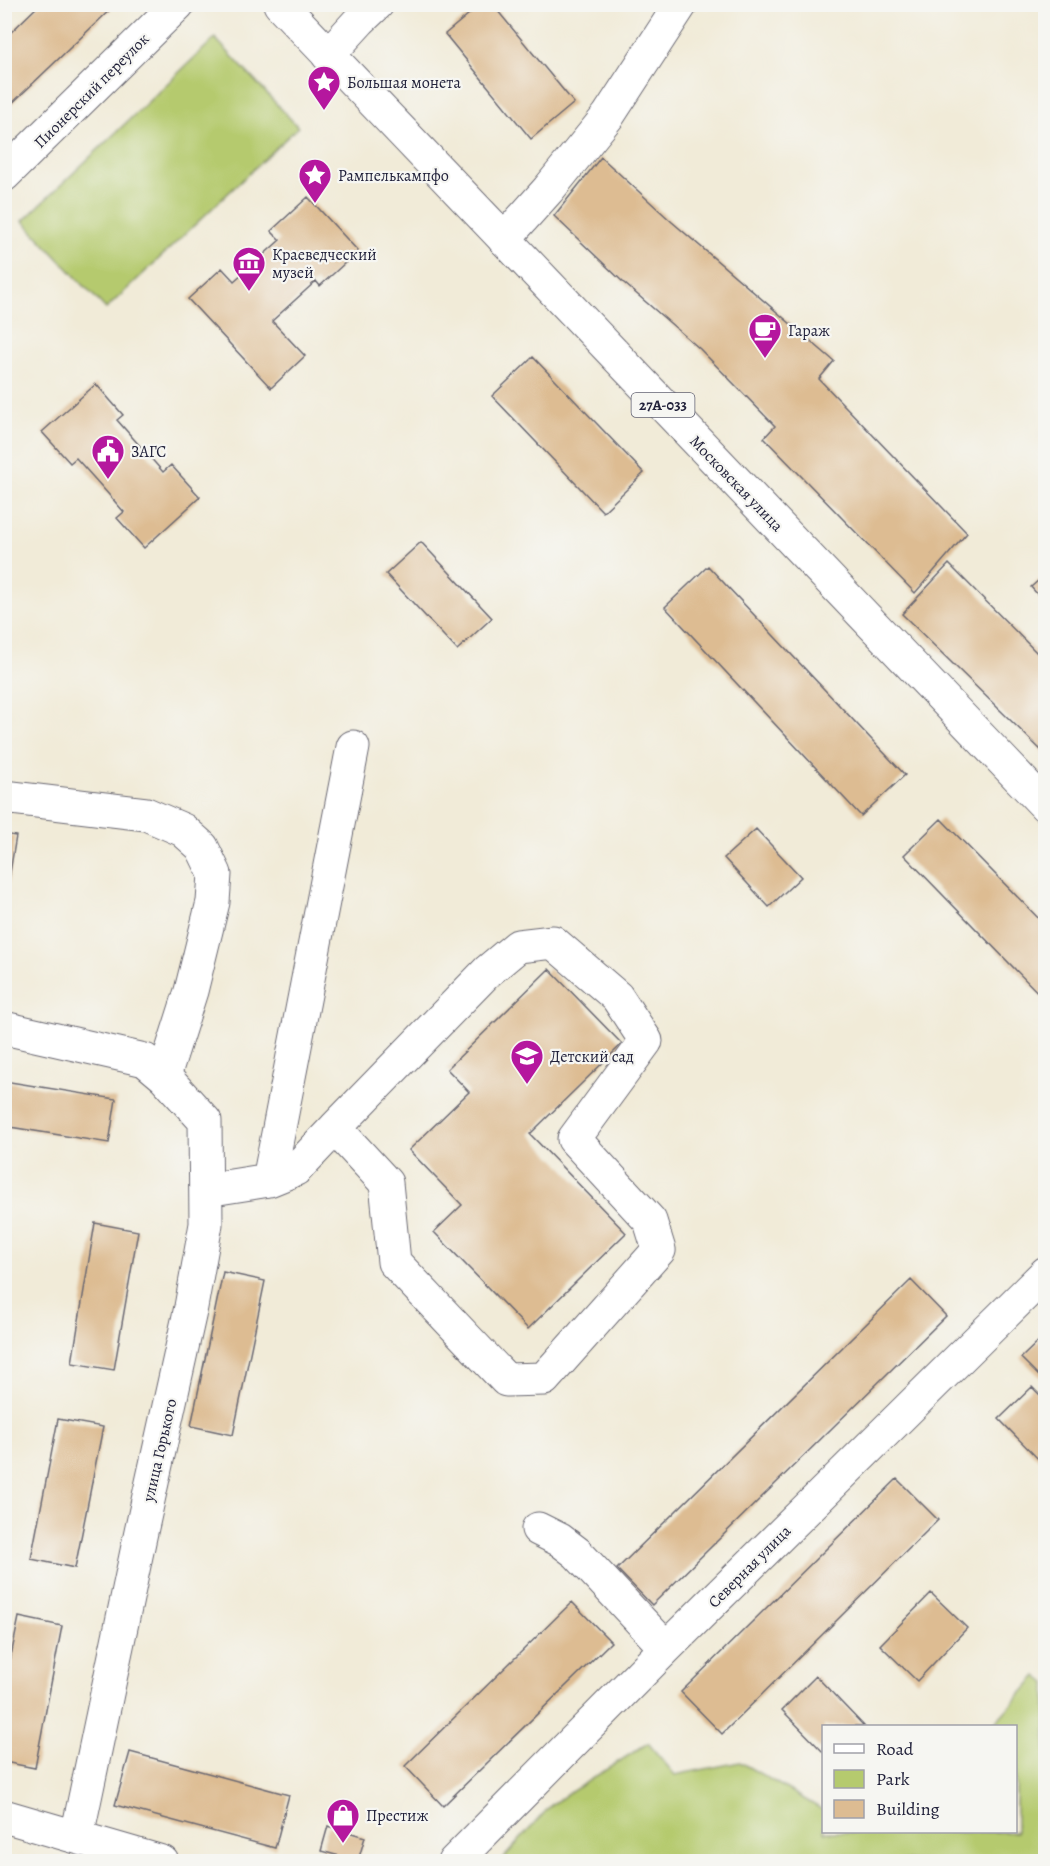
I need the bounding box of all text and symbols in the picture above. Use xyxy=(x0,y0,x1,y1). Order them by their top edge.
street label: Пионерский переулок xyxy=(29,28,154,153)
place icon: Большая монета xyxy=(306,64,342,111)
place label: Большая монета xyxy=(347,72,461,94)
place icon: Рампелькампфо xyxy=(297,157,333,204)
place label: Рампелькампфо xyxy=(338,165,449,187)
place label: Краеведческий музей xyxy=(272,244,377,284)
museum icon: Краеведческий музей xyxy=(231,245,267,292)
cafe icon: Гараж xyxy=(747,312,783,359)
place label: Гараж xyxy=(788,320,830,342)
road number: 27А-033 xyxy=(632,393,694,417)
street label: Московская улица xyxy=(685,431,788,537)
public building icon: ЗАГС xyxy=(90,433,126,480)
place label: ЗАГС xyxy=(131,441,166,463)
school or university icon: Детский сад xyxy=(509,1038,545,1085)
place label: Детский сад xyxy=(550,1046,634,1068)
street label: улица Горького xyxy=(137,1397,183,1505)
street label: Северная улица xyxy=(703,1520,796,1613)
legend xyxy=(822,1725,1017,1833)
text: Road xyxy=(876,1737,914,1761)
text: Park xyxy=(876,1767,910,1791)
shop icon: Престиж xyxy=(325,1797,361,1844)
text: Building xyxy=(876,1797,940,1821)
place label: Престиж xyxy=(366,1805,429,1827)

